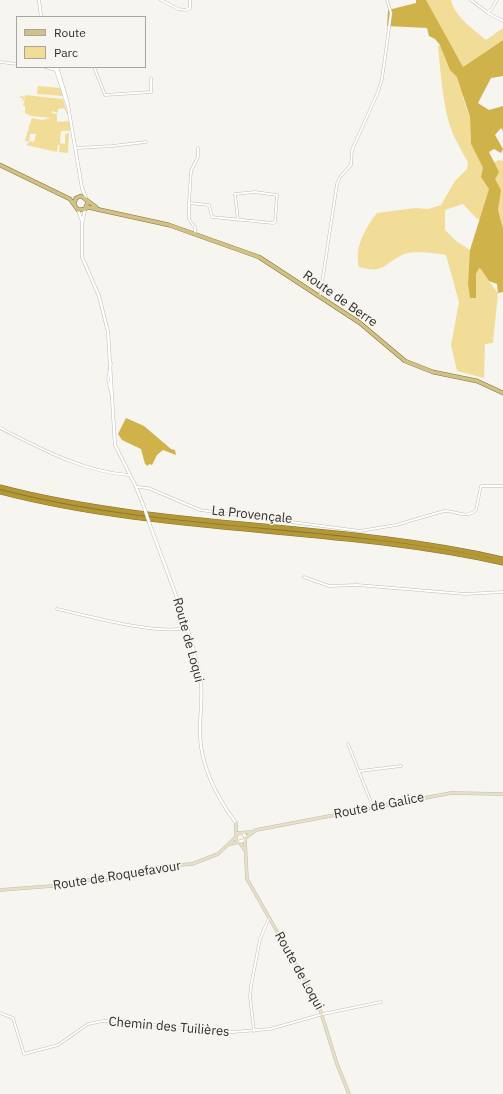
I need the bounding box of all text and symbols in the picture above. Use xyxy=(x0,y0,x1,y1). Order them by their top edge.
legend xyxy=(16,16,146,68)
text: Route xyxy=(54,25,86,40)
text: Parc xyxy=(54,45,78,60)
street label: Route de Berre xyxy=(300,268,380,330)
street label: La Provençale xyxy=(211,503,293,527)
street label: Route de Loqui xyxy=(169,596,207,684)
street label: Route de Galice xyxy=(333,790,425,822)
street label: Route de Roquefavour xyxy=(52,858,182,894)
street label: Route de Loqui xyxy=(271,929,327,1013)
street label: Chemin des Tuilières xyxy=(108,1014,230,1040)

